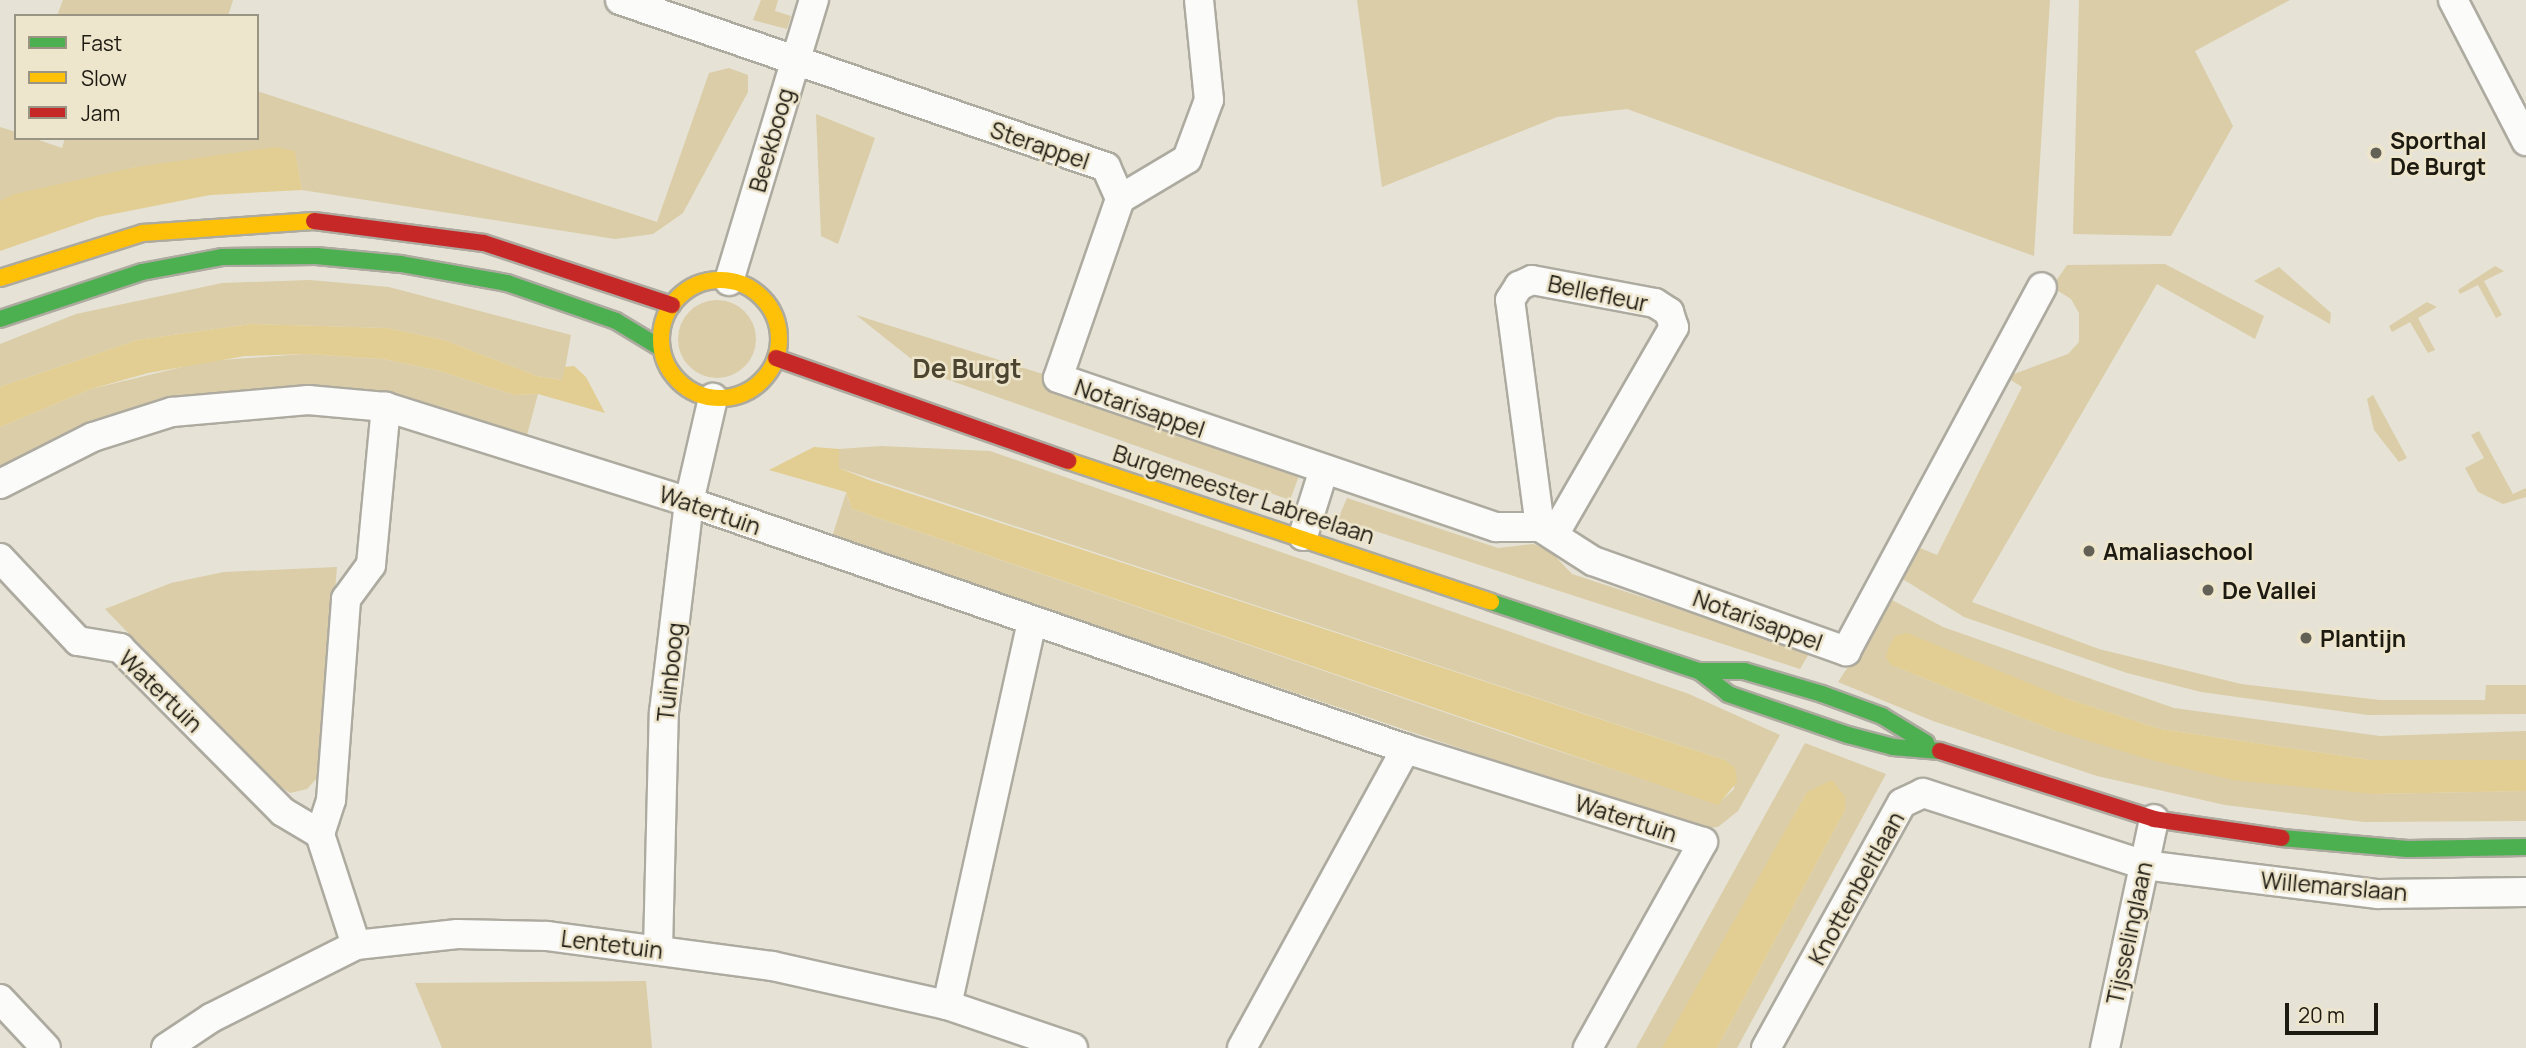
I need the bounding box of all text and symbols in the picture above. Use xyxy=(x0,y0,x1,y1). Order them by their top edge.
legend xyxy=(14,14,259,140)
text: Fast xyxy=(81,29,122,57)
text: Slow xyxy=(81,64,127,92)
street label: Beekboog xyxy=(743,85,799,195)
text: Jam xyxy=(81,99,120,127)
street label: Sterappel xyxy=(987,115,1093,175)
place label: Sporthal De Burgt xyxy=(2390,126,2487,180)
marker: Sporthal De Burgt xyxy=(2368,145,2384,161)
street label: Bellefleur xyxy=(1545,269,1651,317)
district label: De Burgt xyxy=(913,353,1021,385)
street label: Notarisappel xyxy=(1071,373,1209,443)
street label: Burgemeester Labreelaan xyxy=(1110,439,1378,549)
street label: Watertuin xyxy=(656,480,764,540)
place label: Amaliaschool xyxy=(2103,537,2253,565)
marker: Amaliaschool xyxy=(2081,543,2097,559)
place label: De Vallei xyxy=(2222,576,2317,604)
marker: De Vallei xyxy=(2200,582,2216,598)
street label: Notarisappel xyxy=(1689,584,1827,656)
street label: Tuinboog xyxy=(651,621,689,723)
place label: Plantijn xyxy=(2320,624,2406,652)
marker: Plantijn xyxy=(2298,630,2314,646)
street label: Watertuin xyxy=(113,644,209,738)
street label: Watertuin xyxy=(1571,789,1681,847)
street label: Knottenbeltlaan xyxy=(1803,807,1909,969)
street label: Tijsselinglaan xyxy=(2100,859,2158,1007)
street label: Willemarslaan xyxy=(2260,866,2408,906)
street label: Lentetuin xyxy=(559,924,665,964)
scale bar xyxy=(2288,988,2381,1032)
text: 20 m xyxy=(2298,1001,2345,1029)

